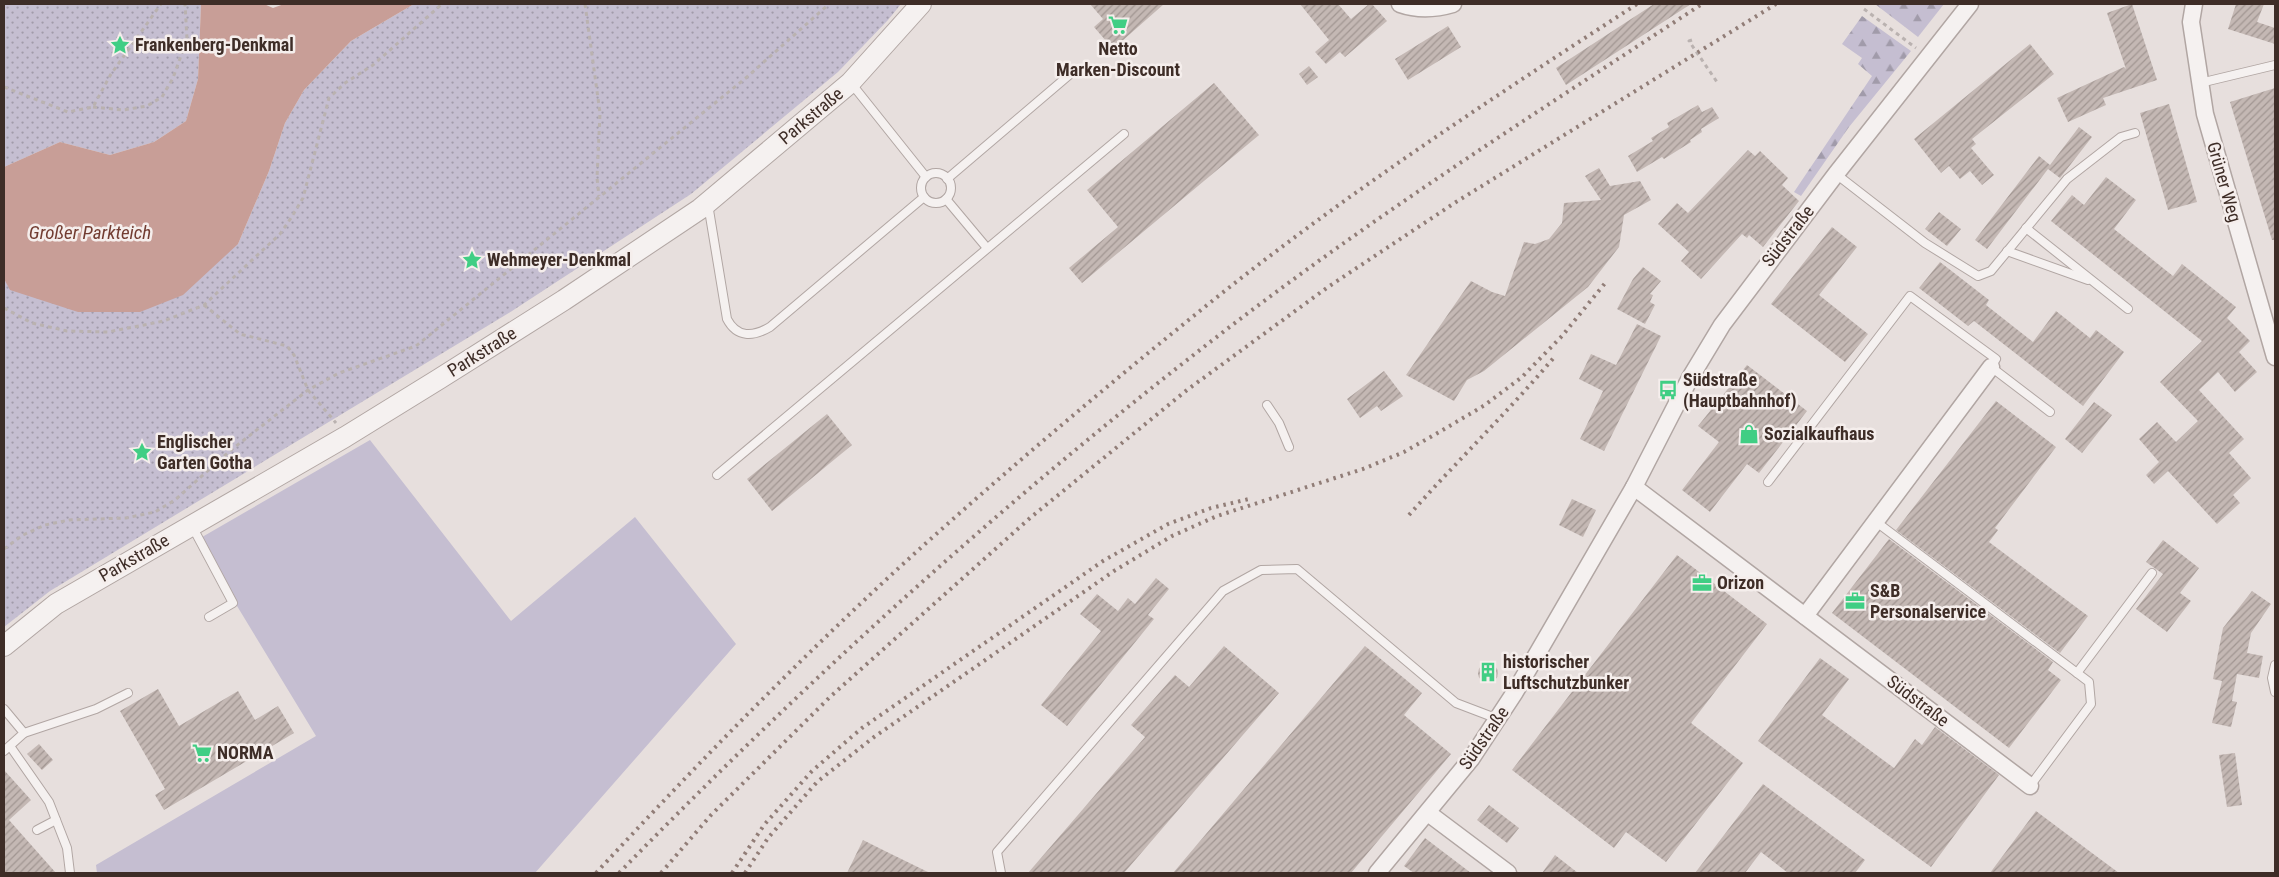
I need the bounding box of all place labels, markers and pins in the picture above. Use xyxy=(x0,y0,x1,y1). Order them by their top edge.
supermarket icon: Netto Marken-Discount xyxy=(1107,14,1129,36)
place icon: Frankenberg-Denkmal xyxy=(109,34,131,56)
place label: Frankenberg-Denkmal xyxy=(135,34,294,55)
place label: Netto Marken-Discount xyxy=(1056,38,1180,80)
place icon: Wehmeyer-Denkmal xyxy=(461,249,483,271)
place label: Wehmeyer-Denkmal xyxy=(487,249,631,270)
place label: Südstraße (Hauptbahnhof) xyxy=(1683,369,1796,412)
bus stop icon: Südstraße (Hauptbahnhof) xyxy=(1657,379,1679,401)
shop icon: Sozialkaufhaus xyxy=(1738,423,1760,445)
place label: Sozialkaufhaus xyxy=(1764,423,1874,444)
place label: Englischer Garten Gotha xyxy=(157,431,252,473)
place icon: Englischer Garten Gotha xyxy=(131,441,153,463)
office icon: Orizon xyxy=(1691,572,1713,594)
place label: Orizon xyxy=(1717,572,1764,593)
place label: S&B Personalservice xyxy=(1870,580,1986,622)
office icon: S&B Personalservice xyxy=(1844,590,1866,612)
place label: historischer Luftschutzbunker xyxy=(1503,651,1629,693)
building icon: historischer Luftschutzbunker xyxy=(1477,661,1499,683)
supermarket icon: NORMA xyxy=(191,742,213,764)
place label: NORMA xyxy=(217,742,274,763)

